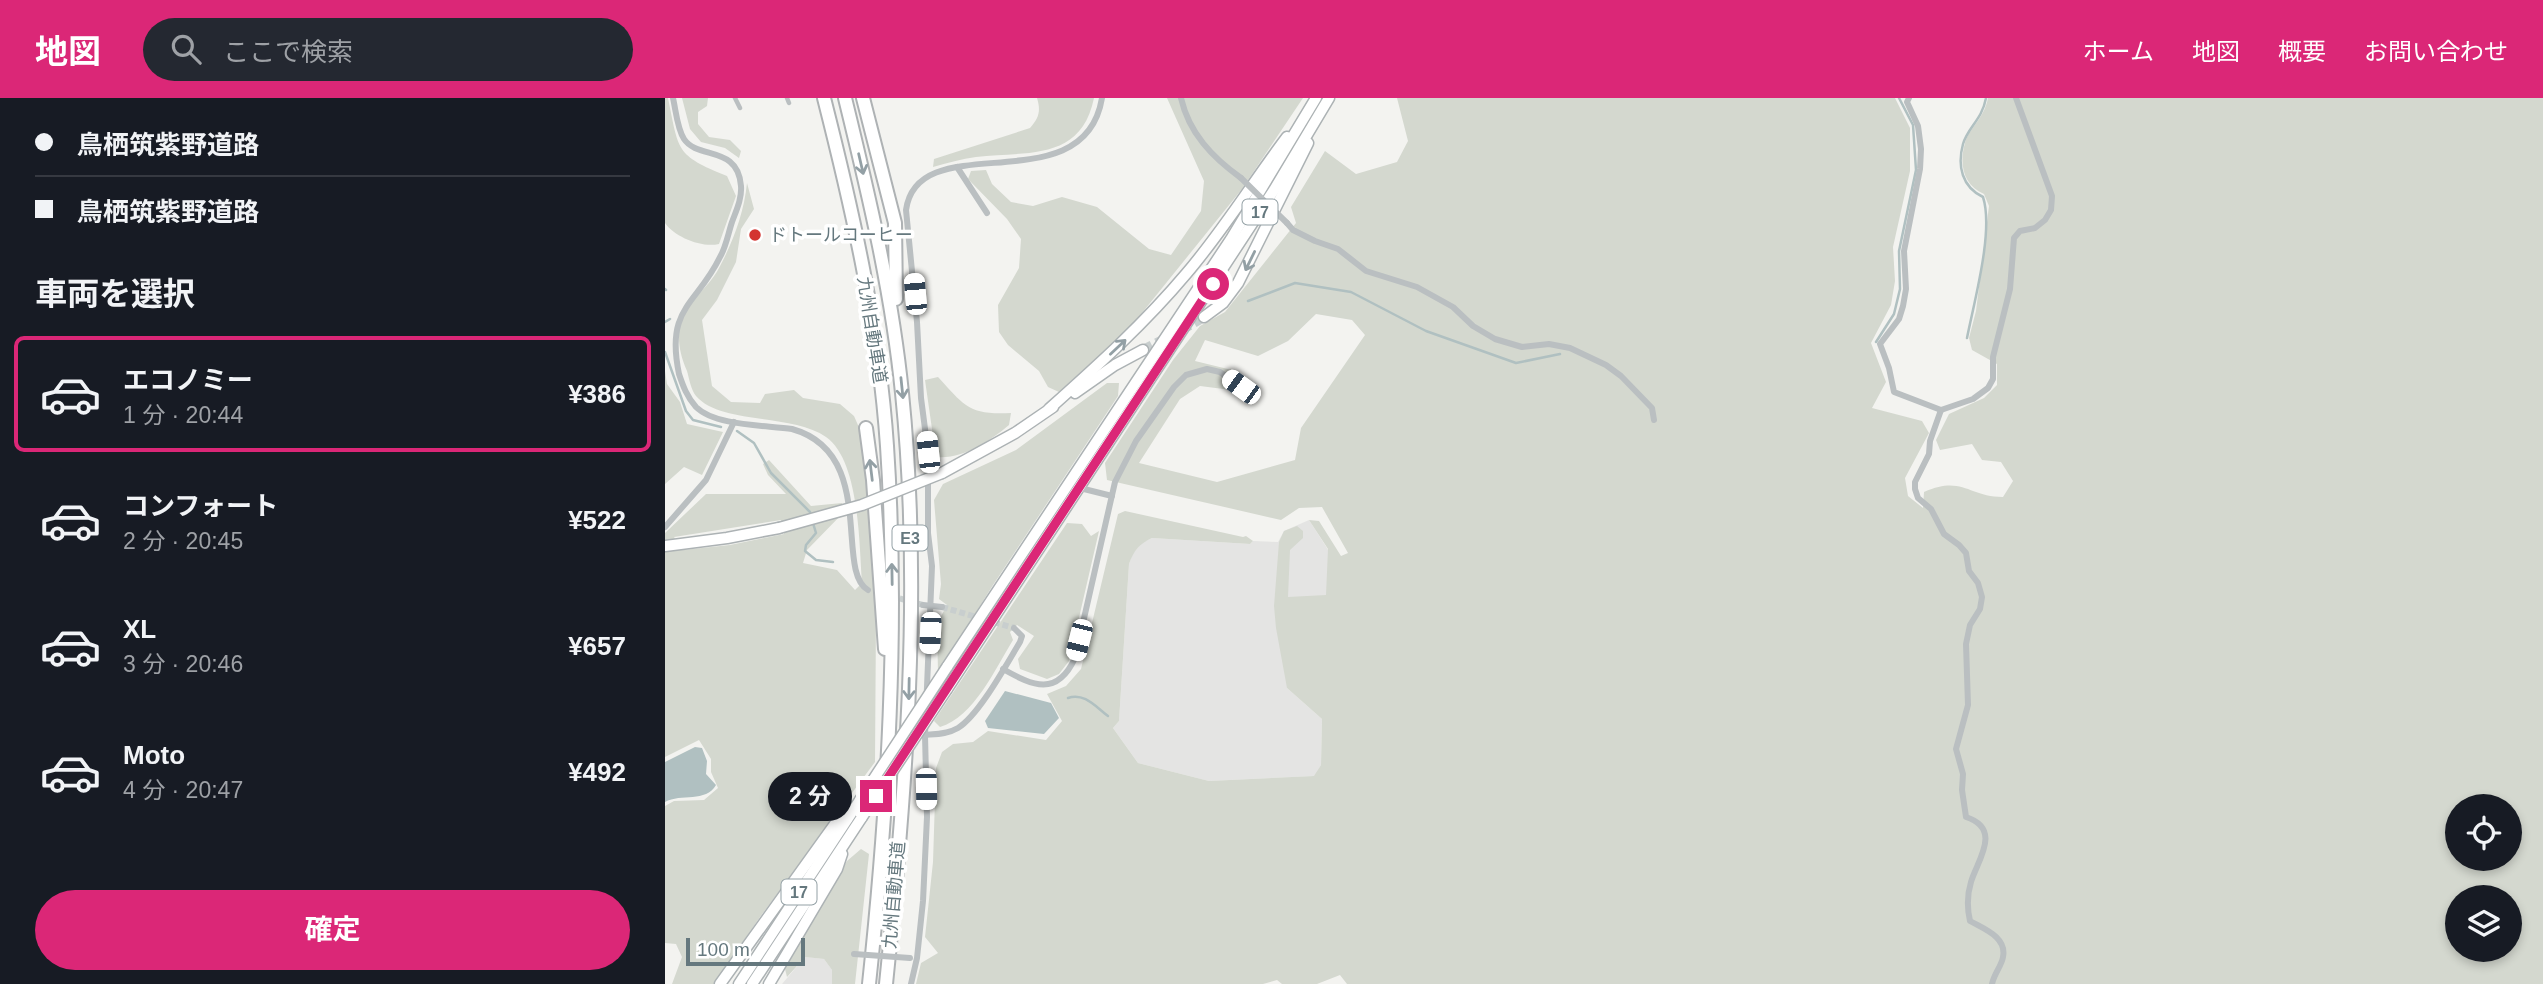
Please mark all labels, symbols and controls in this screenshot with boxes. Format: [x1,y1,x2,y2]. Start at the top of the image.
search box [143,18,633,81]
icon: search [167,30,205,68]
text: 地図 [35,33,101,70]
text: ここで検索 [223,37,353,67]
text: ホーム [2083,38,2154,65]
text: 地図 [2192,38,2240,65]
text: 概要 [2278,38,2326,65]
text: お問い合わせ [2364,38,2508,65]
text: 鳥栖筑紫野道路 [77,130,259,160]
one-way arrow [855,152,868,175]
text: 鳥栖筑紫野道路 [77,197,259,227]
road number: 17 [1243,200,1277,224]
place label: ドトールコーヒー [769,225,913,245]
marker: ドトールコーヒー [747,227,763,243]
one-way arrow [1243,250,1256,271]
route start [1197,268,1229,300]
car [903,272,928,316]
street label: 九州自動車道 [854,275,890,385]
text: 車両を選択 [35,276,195,312]
one-way arrow [1109,339,1126,356]
icon: car [39,363,102,426]
text: エコノミー [123,365,253,395]
car [1218,366,1265,408]
one-way arrow [895,376,908,399]
text: ¥386 [568,379,626,409]
text: 1 分 · 20:44 [123,402,243,428]
car [916,430,941,474]
one-way arrow [865,459,878,482]
icon: car [39,489,102,552]
text: コンフォート [123,491,278,521]
text: ¥522 [568,505,626,535]
road number: E3 [893,526,927,550]
text: 2 分 · 20:45 [123,528,243,554]
one-way arrow [885,562,898,585]
car [919,611,942,655]
text: XL [123,614,156,644]
icon: car [39,615,102,678]
car [1064,617,1095,663]
text: ¥657 [568,631,626,661]
text: 3 分 · 20:46 [123,651,243,677]
one-way arrow [902,677,915,700]
text: Moto [123,740,185,770]
icon: car [39,741,102,804]
text: ¥492 [568,757,626,787]
car [916,768,937,810]
callout: 2 分 [767,772,851,820]
text: 4 分 · 20:47 [123,777,243,803]
route end [860,780,892,812]
text: 2 分 [789,783,831,809]
map controls [2445,794,2522,962]
button: locate [2445,794,2522,871]
street label: 九州自動車道 [879,840,909,950]
road number: 17 [781,880,817,904]
button: layers [2445,885,2522,962]
button: 確定 [35,890,630,970]
scale bar [686,935,805,967]
text: 100 m [697,939,750,960]

